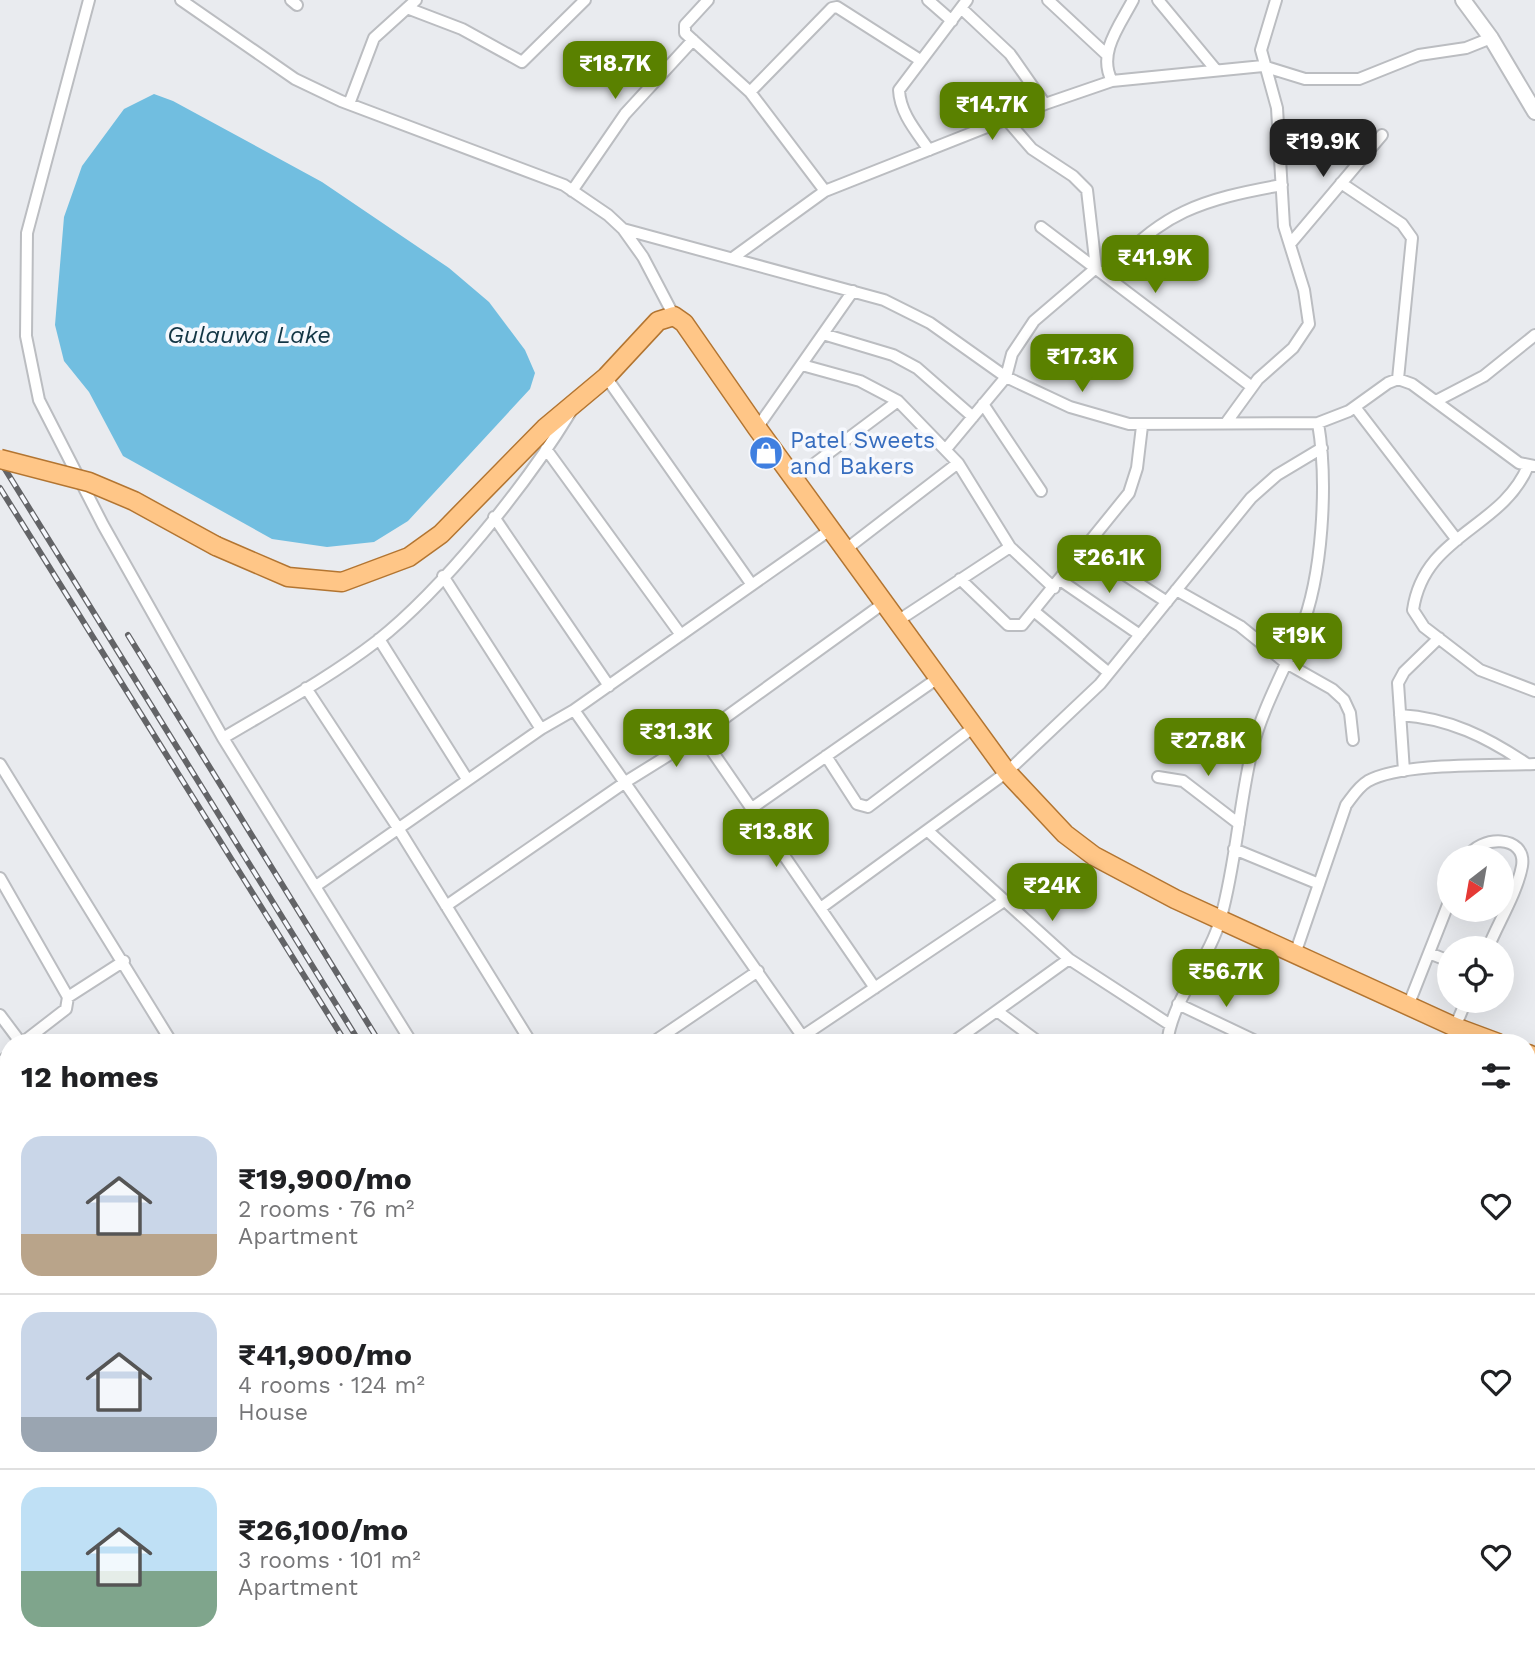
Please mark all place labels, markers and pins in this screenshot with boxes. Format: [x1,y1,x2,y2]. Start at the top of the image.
pin: ₹18.7K [558,42,672,101]
pin: ₹14.7K [935,82,1049,142]
pin: ₹19.9K [1266,120,1380,179]
pin: ₹41.9K [1098,236,1212,295]
pin: ₹17.3K [1025,334,1139,394]
place label: Patel Sweets and Bakers [790,427,935,480]
shop icon: Patel Sweets and Bakers [747,434,785,472]
pin: ₹26.1K [1052,536,1166,595]
pin: ₹19K [1258,614,1340,673]
pin: ₹31.3K [619,710,733,769]
pin: ₹27.8K [1151,718,1265,778]
pin: ₹13.8K [719,810,833,869]
pin: ₹24K [1011,864,1093,923]
pin: ₹56.7K [1169,950,1283,1009]

